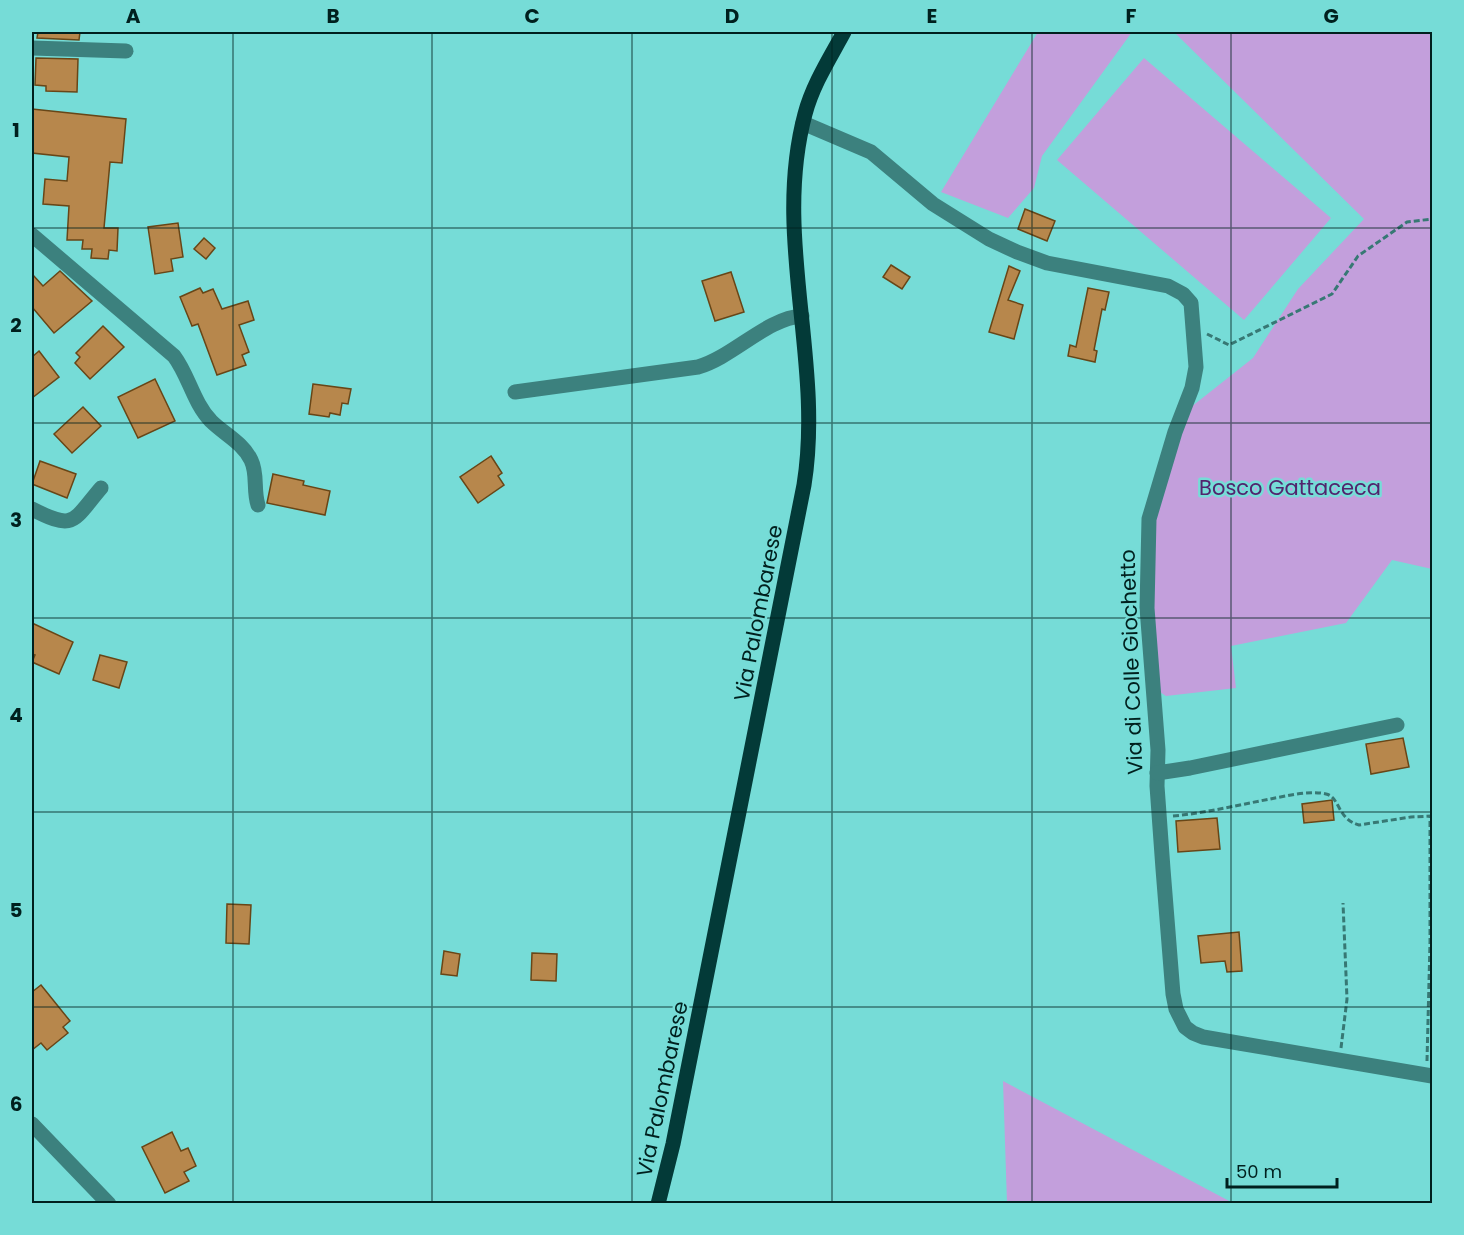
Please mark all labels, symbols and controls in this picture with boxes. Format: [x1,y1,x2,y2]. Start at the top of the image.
text: A [126,2,141,30]
text: B [326,2,340,30]
text: C [524,2,540,30]
text: D [725,2,739,30]
text: E [927,2,937,30]
text: F [1126,2,1137,30]
text: G [1323,2,1339,30]
text: 1 [12,116,20,144]
text: 2 [10,311,22,339]
park label: Bosco Gattaceca [1199,473,1381,502]
text: 3 [10,506,22,534]
street label: Via Palombarese [727,522,789,704]
street label: Via di Colle Giochetto [1113,549,1149,775]
text: 4 [9,701,23,729]
text: 5 [10,896,23,924]
street label: Via Palombarese [629,998,695,1180]
text: 6 [10,1090,22,1118]
scale bar [1227,1151,1336,1189]
text: 50 m [1236,1159,1282,1184]

